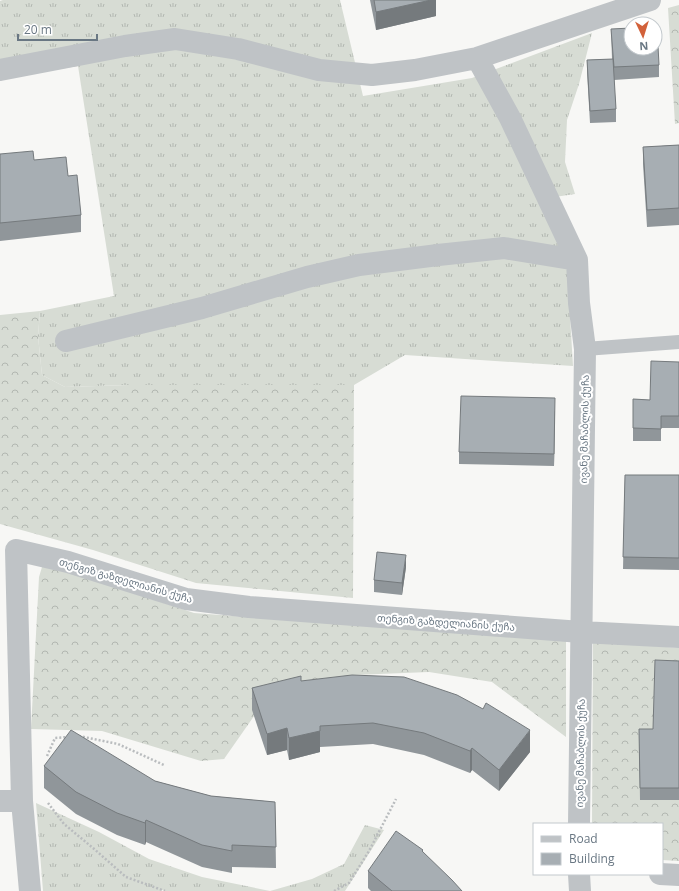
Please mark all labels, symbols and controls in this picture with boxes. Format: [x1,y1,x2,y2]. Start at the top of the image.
scale bar [18,16,97,42]
north arrow [623,16,663,56]
text: 20 m [24,21,52,38]
text: N [639,39,649,54]
street label: ივანე მაჩაბლის ქუჩა [576,374,592,484]
street label: თენგიზ გაზდელიანის ქუჩა [58,554,194,606]
street label: თენგიზ გაზდელიანის ქუჩა [377,610,515,634]
street label: ივანე მაჩაბლის ქუჩა [572,698,588,808]
legend [533,823,663,875]
text: Road [569,830,598,847]
text: Building [569,850,615,867]

